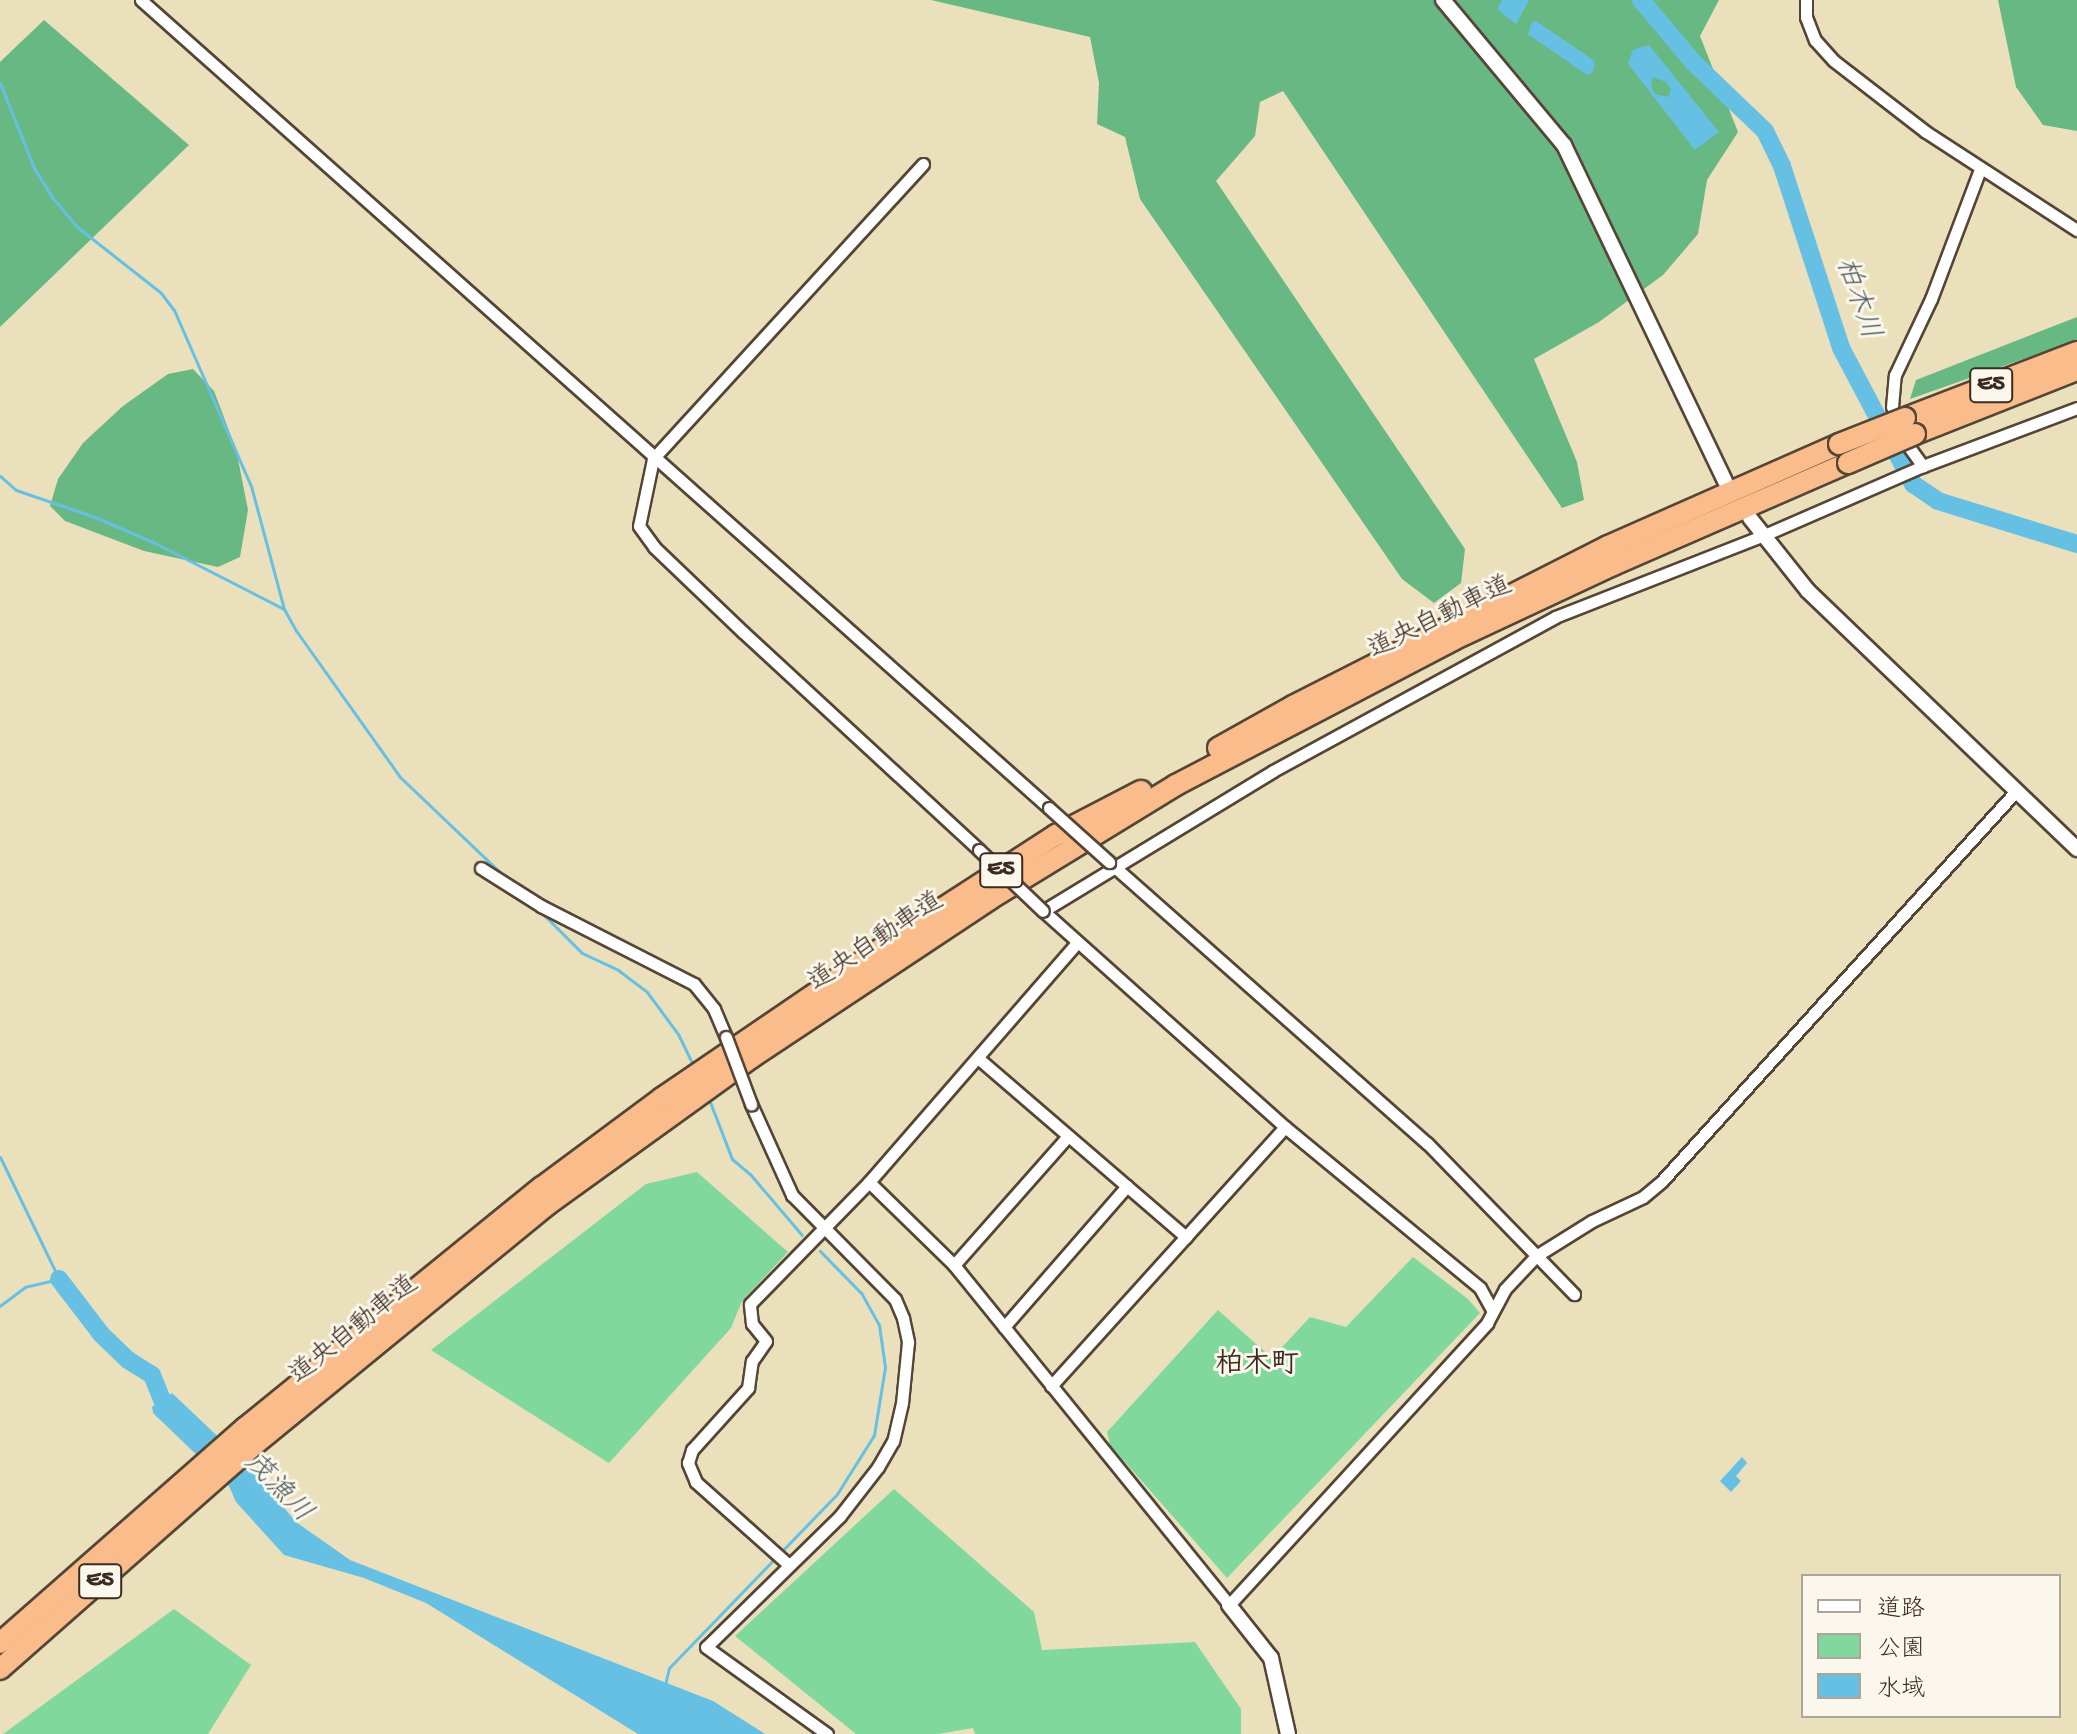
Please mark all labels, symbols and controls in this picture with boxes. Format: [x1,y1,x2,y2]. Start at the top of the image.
water label: 柏木川 [1826,254,1886,344]
road number: E5 [1969,365,2013,405]
street label: 道央自動車道 [1364,571,1518,667]
road number: E5 [979,850,1023,890]
street label: 道央自動車道 [804,886,950,1000]
street label: 道央自動車道 [285,1270,425,1392]
district label: 柏木町 [1215,1349,1299,1383]
water label: 茂漁川 [236,1447,318,1531]
road number: E5 [78,1561,122,1601]
legend [1801,1574,2061,1718]
text: 道路 [1877,1596,1925,1625]
text: 公園 [1877,1636,1925,1665]
text: 水域 [1877,1676,1925,1705]

